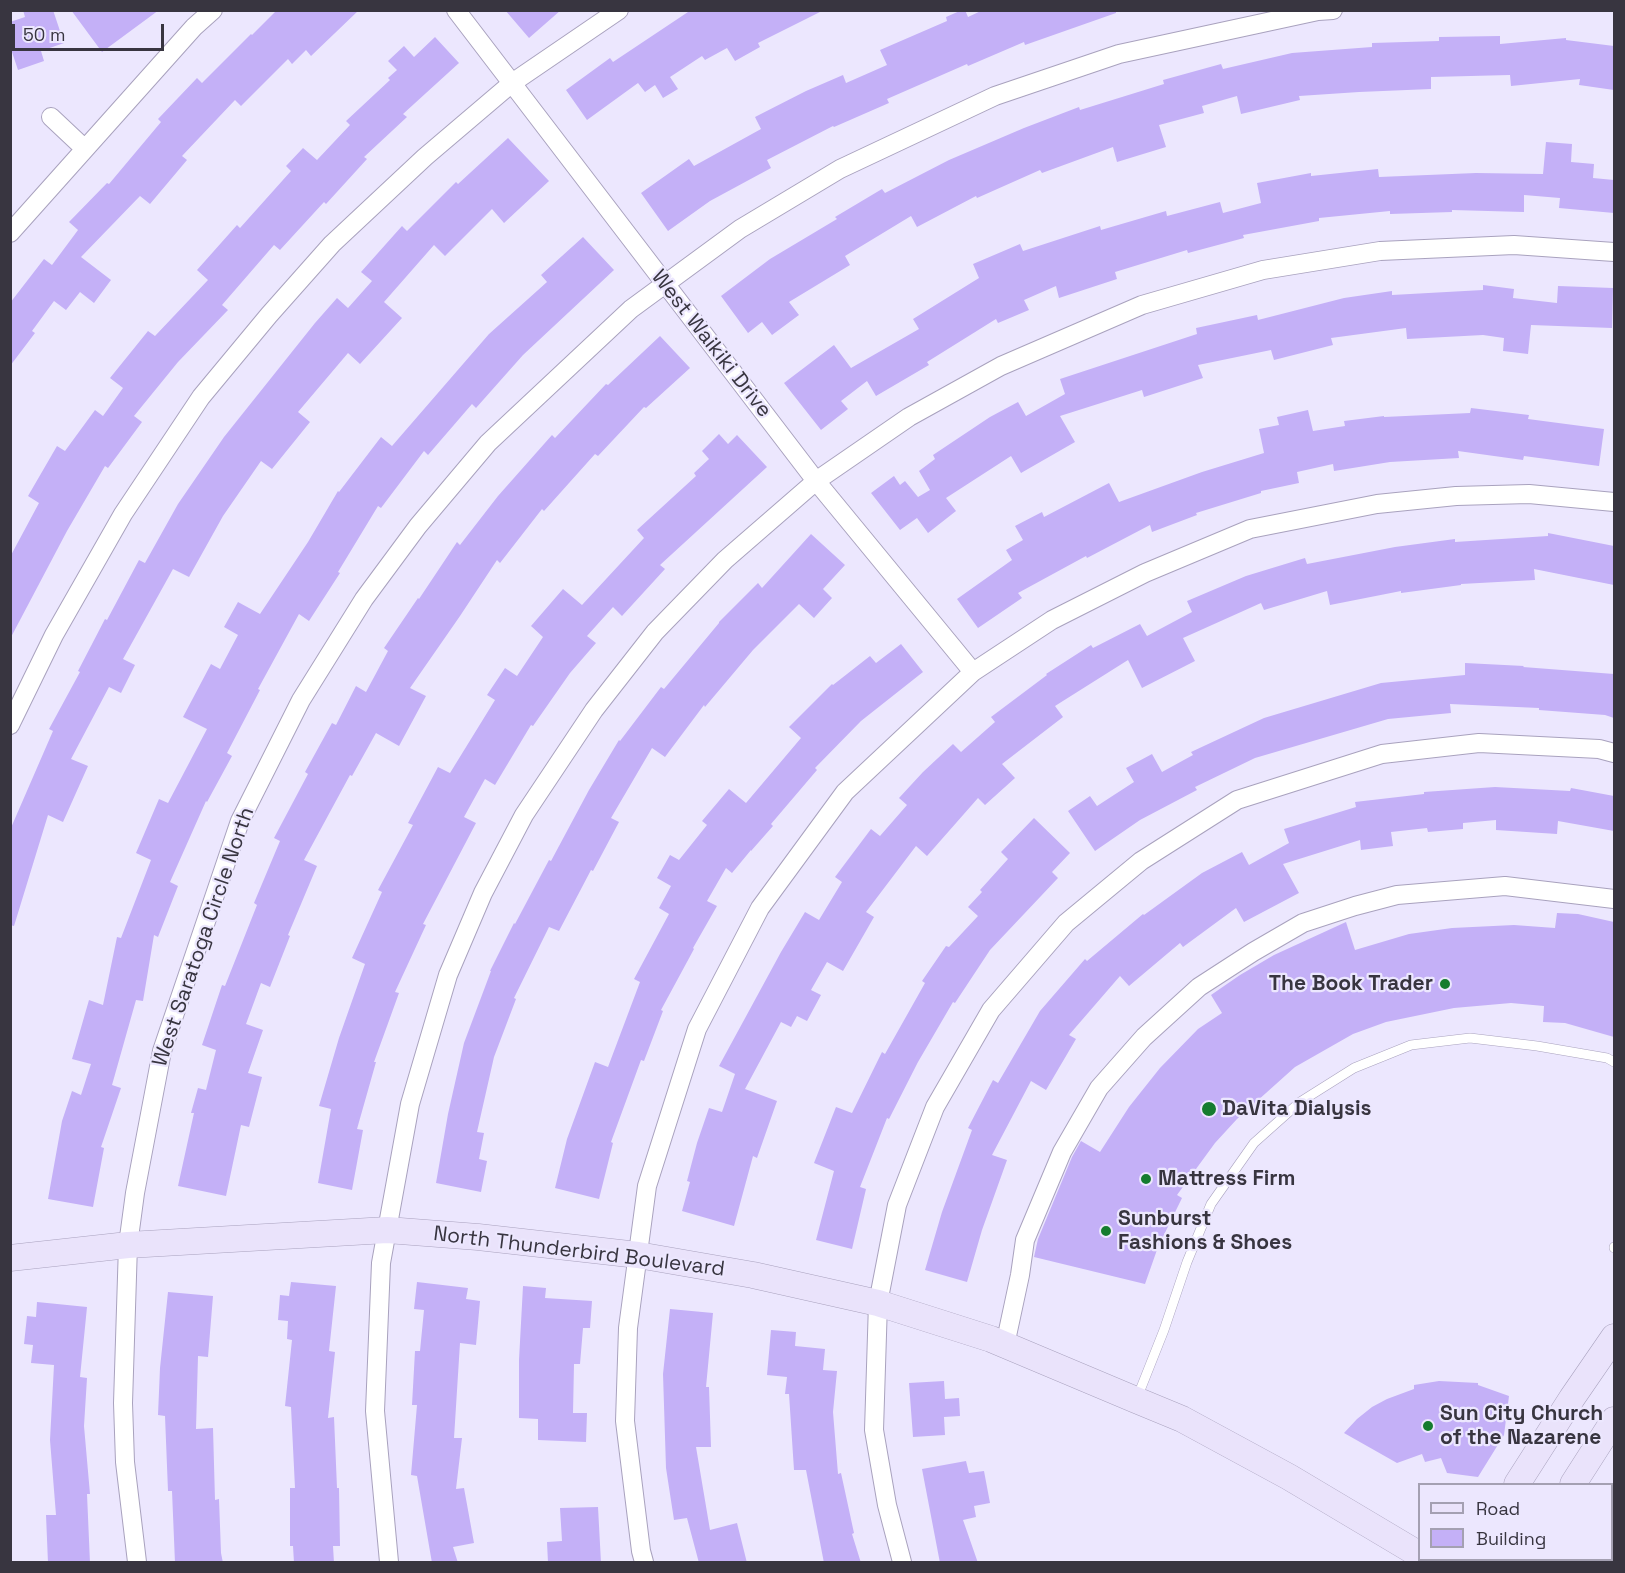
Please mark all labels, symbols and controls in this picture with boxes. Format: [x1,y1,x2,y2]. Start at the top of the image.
scale bar [15,12,166,50]
text: 50 m [23,23,65,46]
street label: West Waikiki Drive [646,265,776,423]
street label: West Saratoga Circle North [148,804,260,1070]
place label: The Book Trader [1269,971,1433,997]
marker: The Book Trader [1438,977,1452,991]
place label: DaVita Dialysis [1222,1096,1372,1122]
marker: DaVita Dialysis [1200,1100,1218,1118]
place label: Mattress Firm [1158,1166,1296,1192]
marker: Mattress Firm [1139,1172,1153,1186]
place label: Sunburst Fashions & Shoes [1118,1206,1292,1256]
street label: North Thunderbird Boulevard [432,1222,726,1282]
marker: Sunburst Fashions & Shoes [1099,1224,1113,1238]
place label: Sun City Church of the Nazarene [1440,1401,1603,1451]
marker: Sun City Church of the Nazarene [1421,1419,1435,1433]
legend [1418,1483,1613,1561]
text: Road [1476,1497,1520,1520]
text: Building [1476,1527,1546,1550]

